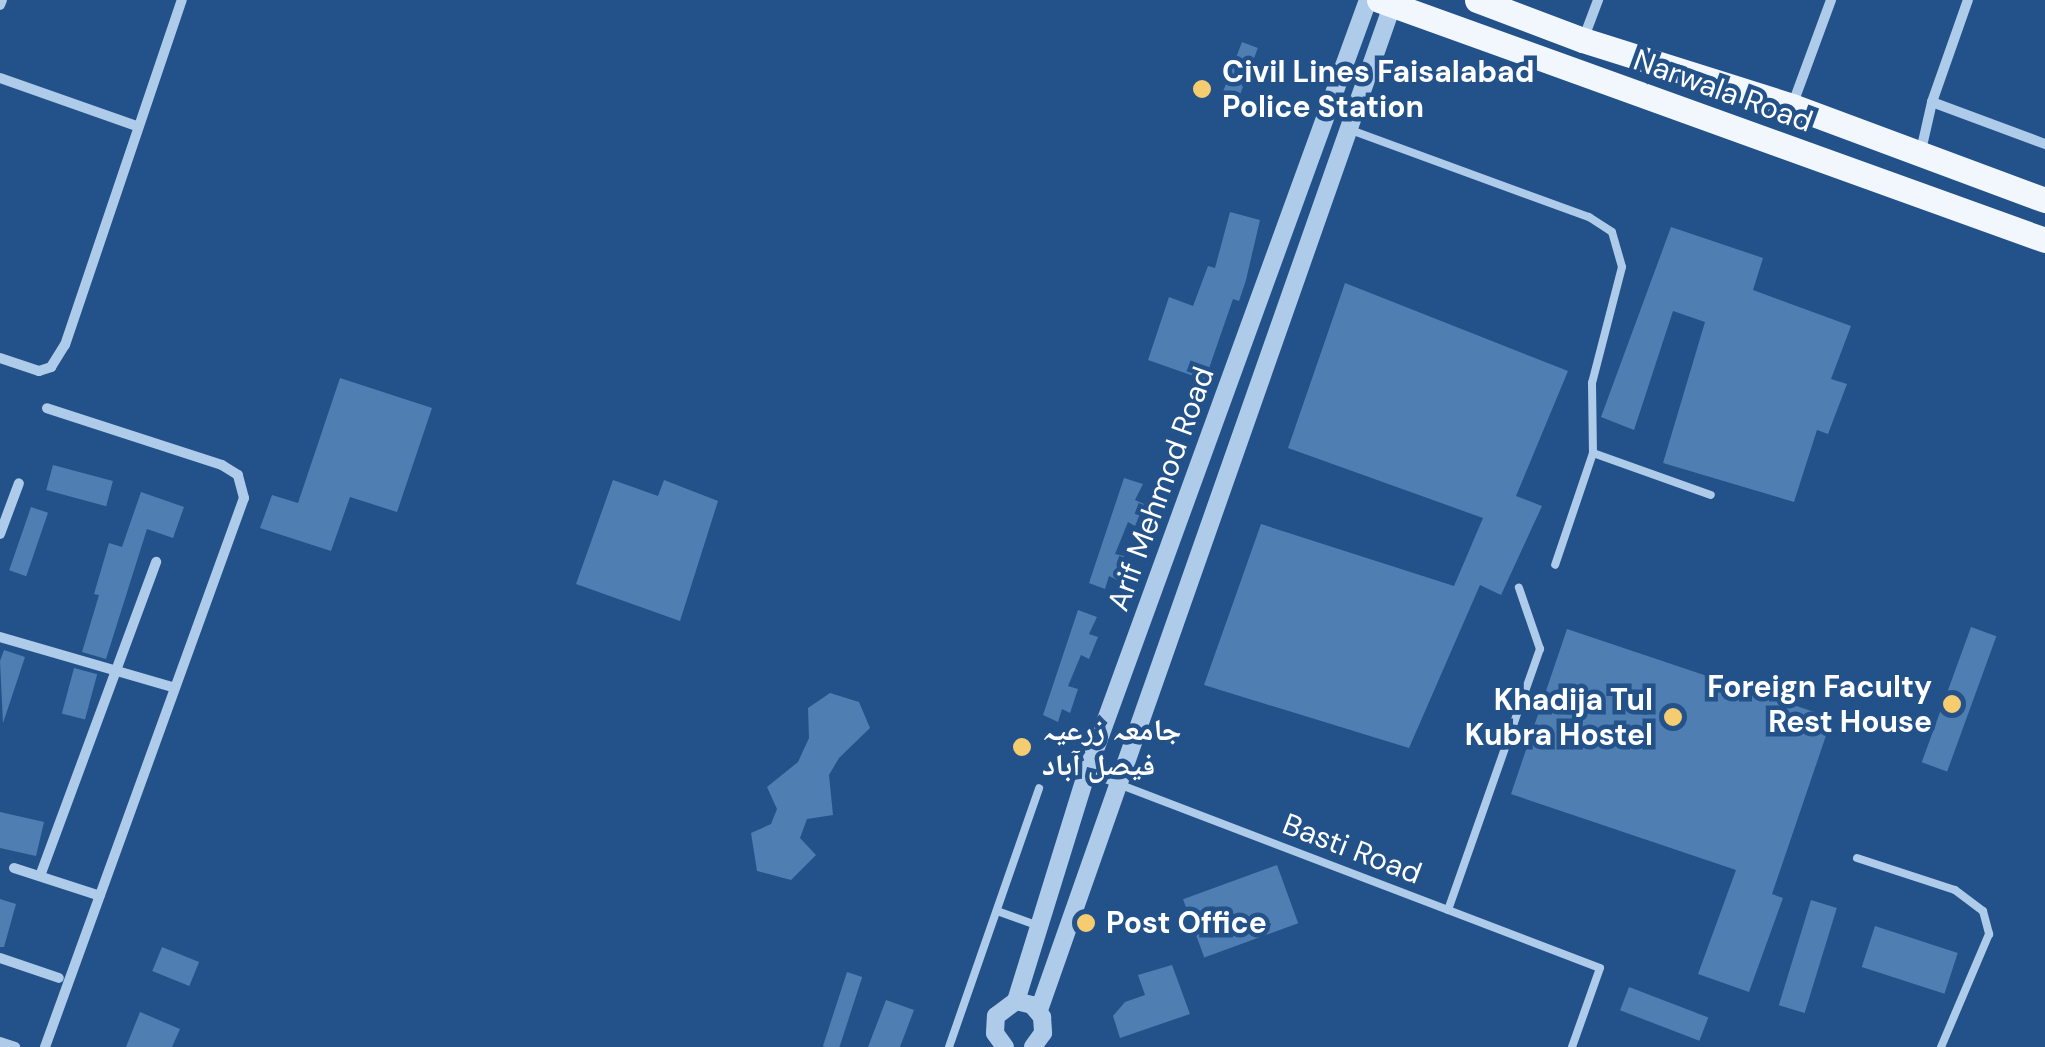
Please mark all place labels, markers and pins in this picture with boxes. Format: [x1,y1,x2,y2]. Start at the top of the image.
place label: Civil Lines Faisalabad Police Station [1222,54,1534,124]
marker: Civil Lines Faisalabad Police Station [1191,78,1213,100]
place label: Foreign Faculty Rest House [1707,669,1932,740]
place label: Khadija Tul Kubra Hostel [1465,682,1653,752]
marker: Foreign Faculty Rest House [1941,693,1963,715]
marker: Khadija Tul Kubra Hostel [1662,706,1684,728]
place label: جامعہ زرعیہ فیصل آباد [1042,712,1182,782]
marker: جامعہ زرعیہ فیصل آباد [1011,736,1033,758]
place label: Post Office [1106,905,1267,941]
marker: Post Office [1075,912,1097,934]

